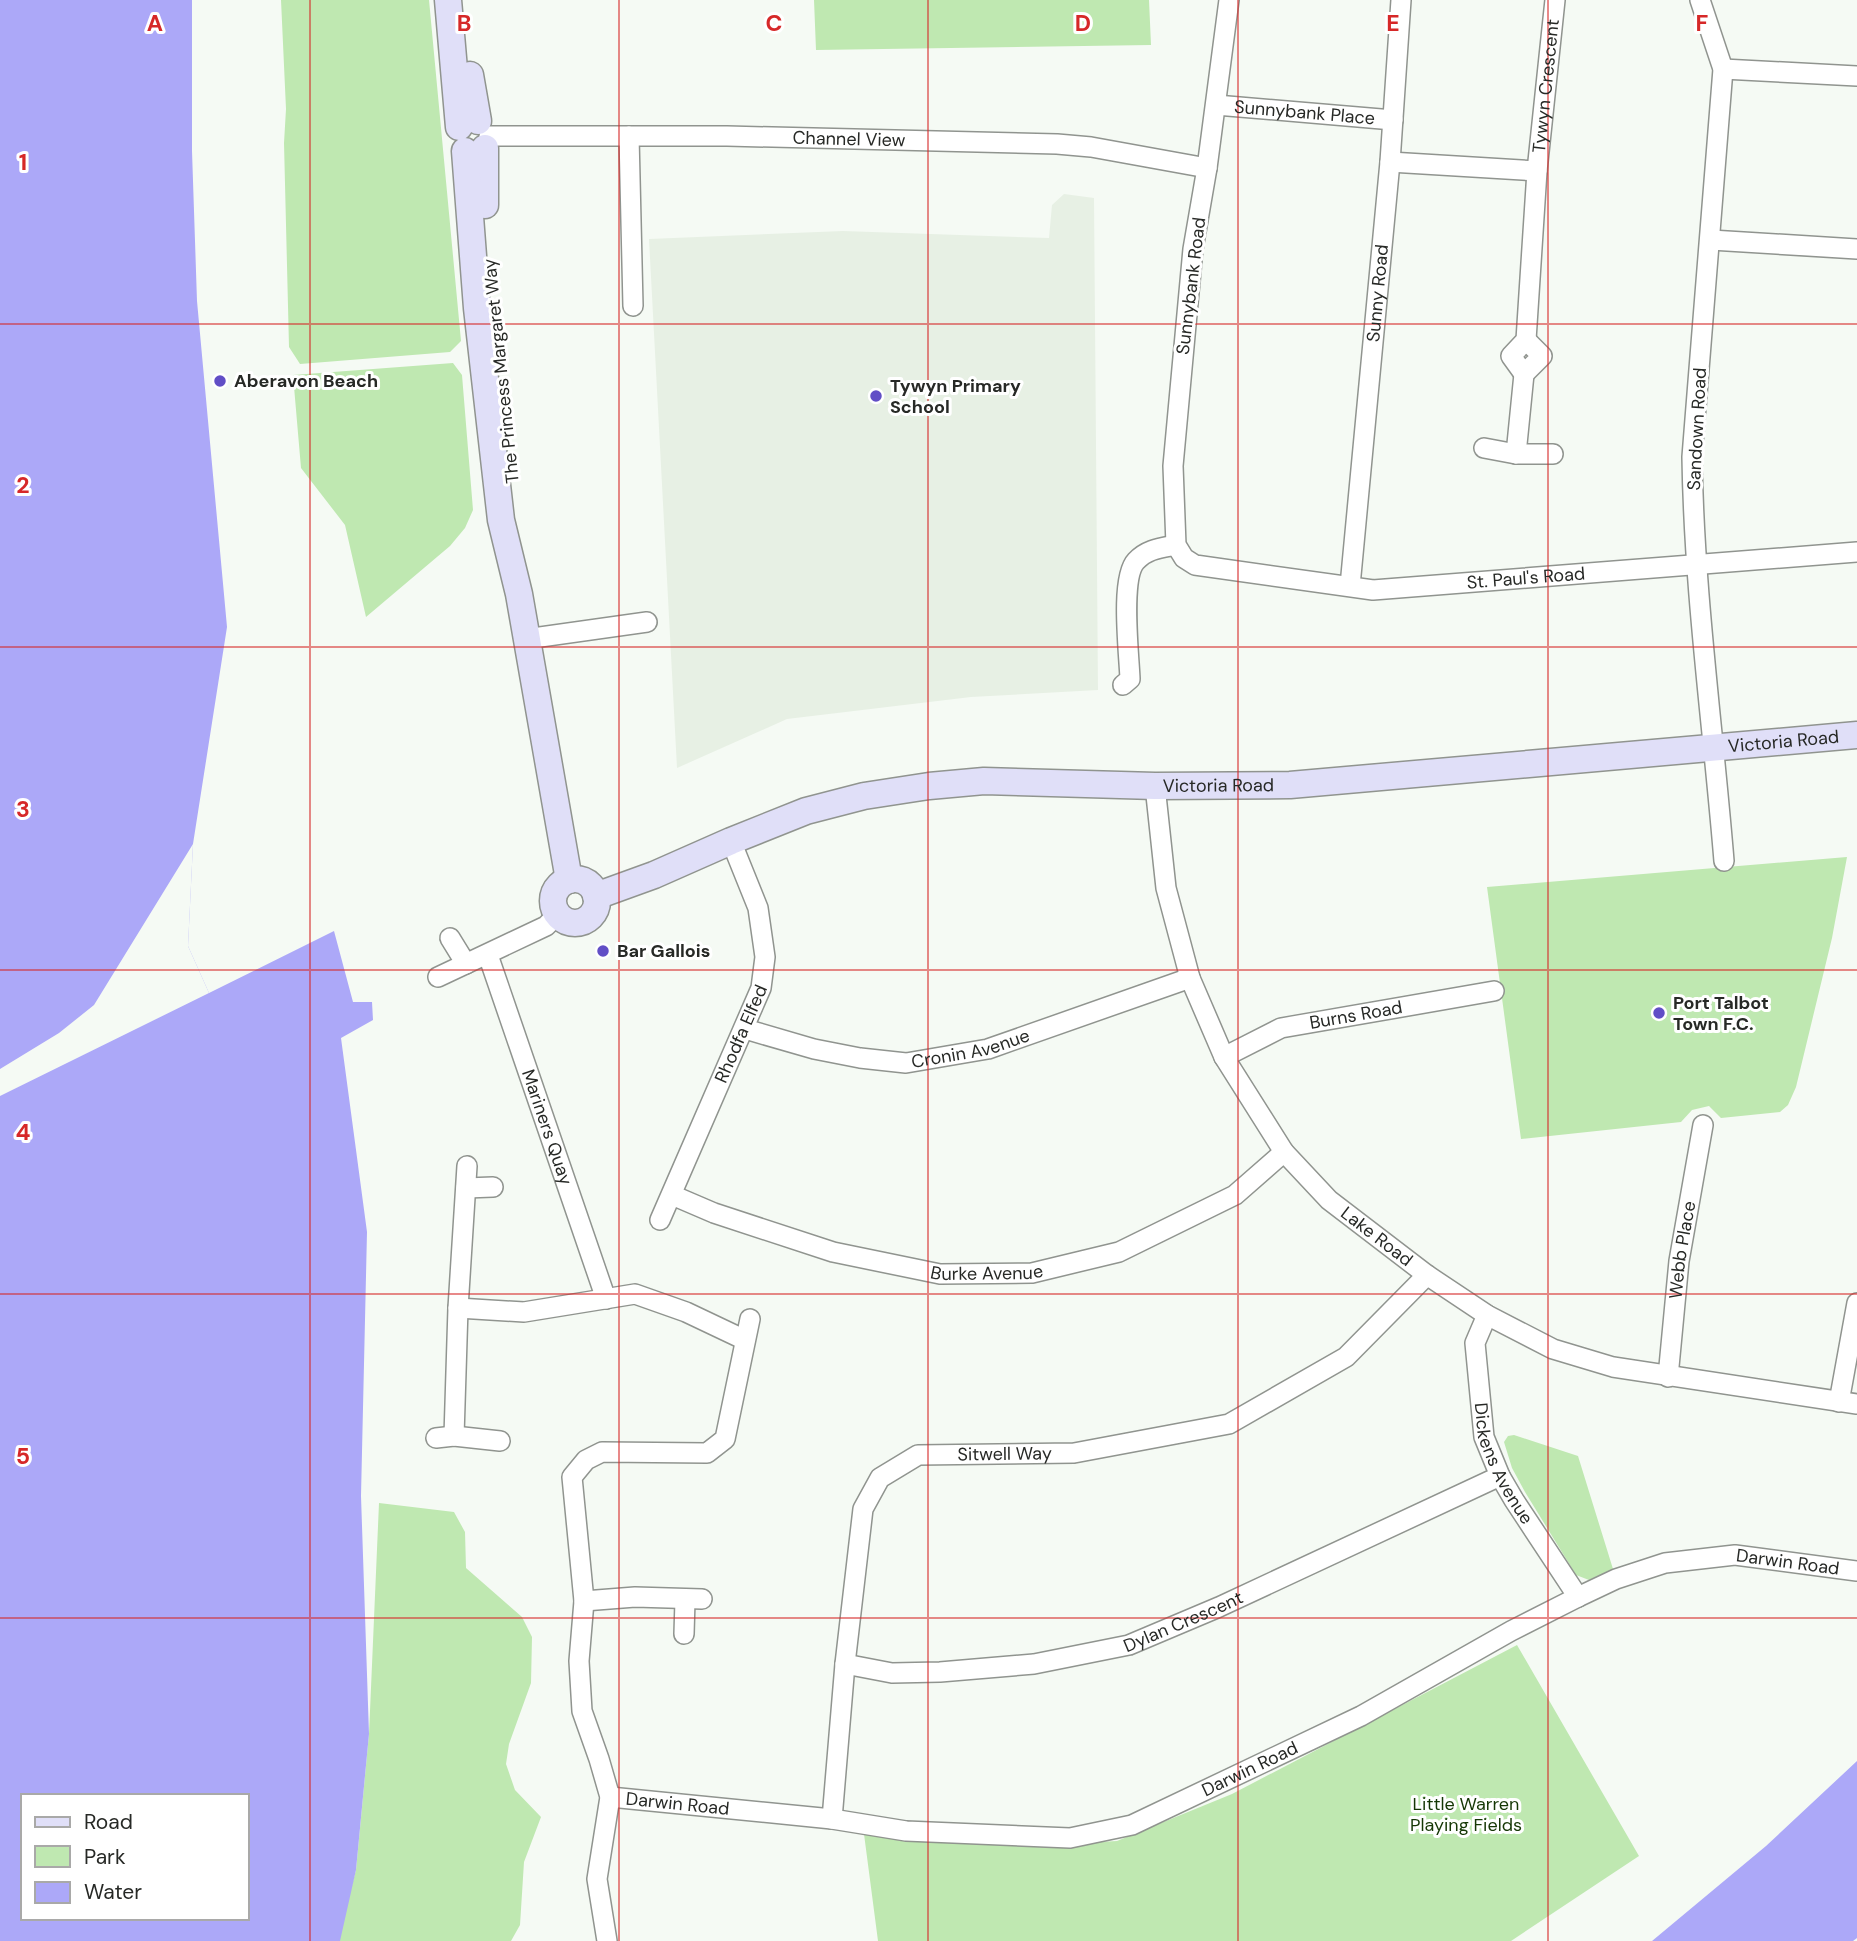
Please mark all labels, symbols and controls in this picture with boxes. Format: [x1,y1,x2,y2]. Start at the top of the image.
text: A [147,8,163,38]
text: B [457,8,471,38]
text: C [766,8,782,38]
text: D [1075,8,1091,38]
text: E [1386,8,1400,38]
text: F [1696,8,1709,38]
street label: Tywyn Crescent [1527,18,1565,154]
street label: Sunnybank Place [1233,95,1376,130]
street label: Channel View [792,126,906,152]
text: 1 [19,147,27,177]
street label: Sunnybank Road [1171,216,1211,356]
street label: Sunny Road [1361,243,1394,343]
street label: The Princess Margaret Way [477,257,525,485]
street label: Sandown Road [1682,367,1712,491]
place label: Aberavon Beach [234,369,378,393]
marker: Aberavon Beach [212,373,228,389]
place label: Tywyn Primary School [890,374,1021,419]
marker: Tywyn Primary School [868,388,884,404]
text: 2 [16,470,30,500]
street label: St. Paul's Road [1466,561,1586,595]
street label: Victoria Road [1727,725,1840,758]
street label: Victoria Road [1163,773,1274,798]
text: 3 [16,794,30,824]
place label: Bar Gallois [617,939,710,963]
marker: Bar Gallois [595,943,611,959]
street label: Rhodfa Elfed [709,981,773,1087]
place label: Port Talbot Town F.C. [1673,991,1769,1036]
street label: Burns Road [1308,995,1404,1035]
marker: Port Talbot Town F.C. [1651,1005,1667,1021]
street label: Cronin Avenue [909,1023,1033,1074]
street label: Mariners Quay [516,1066,578,1188]
text: 4 [16,1117,31,1147]
street label: Webb Place [1663,1199,1701,1300]
street label: Lake Road [1336,1201,1418,1272]
street label: Burke Avenue [928,1259,1046,1286]
street label: Dickens Avenue [1469,1402,1539,1529]
text: 5 [16,1441,30,1471]
street label: Sitwell Way [957,1441,1052,1466]
street label: Darwin Road [1735,1543,1841,1581]
street label: Dylan Crescent [1120,1586,1247,1658]
street label: Darwin Road [1198,1736,1302,1802]
street label: Darwin Road [625,1787,731,1821]
park label: Little Warren Playing Fields [1410,1792,1522,1837]
legend [21,1794,248,1920]
text: Road [84,1808,133,1836]
text: Park [84,1843,126,1871]
text: Water [84,1878,142,1906]

